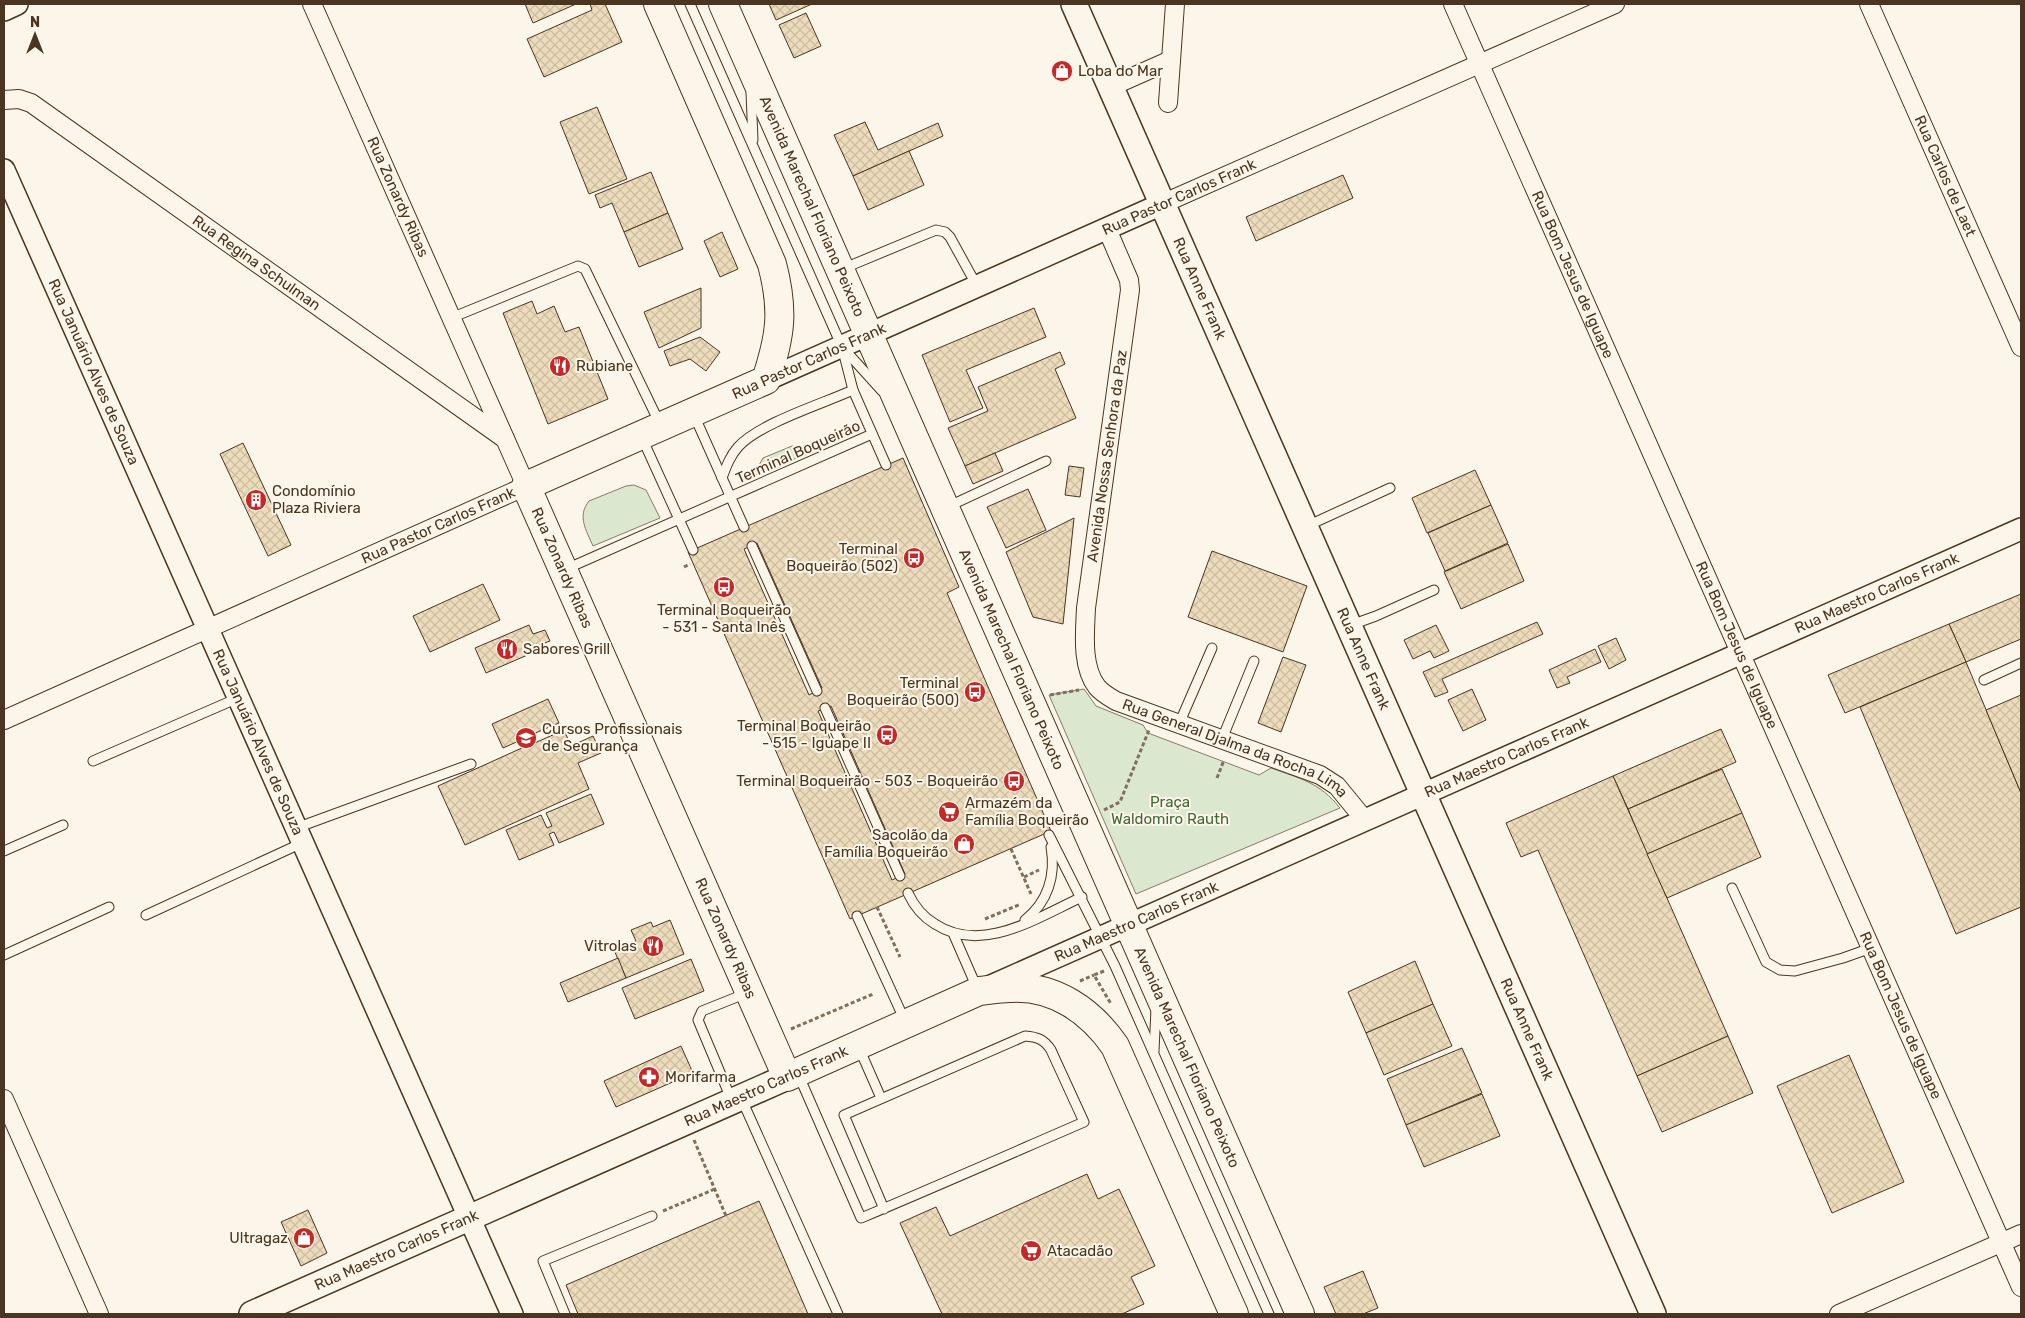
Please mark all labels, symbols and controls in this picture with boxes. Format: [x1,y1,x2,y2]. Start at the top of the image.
north arrow [10,10,60,60]
text: N [30,14,40,31]
shop icon: Loba do Mar [1050,59,1074,83]
place label: Loba do Mar [1078,62,1163,80]
street label: Avenida Marechal Floriano Peixoto [756,93,869,319]
street label: Rua Carlos de Laet [1911,113,1980,239]
street label: Rua Zonardy Ribas [363,134,433,260]
street label: Rua Pastor Carlos Frank [1099,155,1259,239]
street label: Rua Bom Jesus de Iguape [1528,188,1618,361]
street label: Rua Regina Schulman [189,211,324,314]
street label: Rua Anne Frank [1169,234,1230,343]
street label: Rua Januário Alves de Souza [45,276,143,468]
street label: Rua Pastor Carlos Frank [729,319,889,403]
street label: Avenida Nossa Senhora da Paz [1083,348,1131,563]
restaurant icon: Rubiane [548,354,572,378]
place label: Rubiane [576,357,633,375]
street label: Terminal Boqueirão [733,417,863,487]
place label: Condomínio Plaza Riviera [272,482,361,517]
street label: Rua Pastor Carlos Frank [359,483,518,568]
building icon: Condomínio Plaza Riviera [244,488,268,512]
street label: Rua Zonardy Ribas [528,505,597,631]
place label: Terminal Boqueirão (502) [786,540,898,575]
bus stop icon: Terminal Boqueirão (502) [902,546,926,570]
street label: Avenida Marechal Floriano Peixoto [955,546,1068,772]
street label: Rua Maestro Carlos Frank [1792,549,1962,637]
street label: Rua Bom Jesus de Iguape [1692,558,1782,732]
bus stop icon: Terminal Boqueirão - 531 - Santa Inês [712,575,736,599]
place label: Terminal Boqueirão - 531 - Santa Inês [657,601,791,636]
street label: Rua Anne Frank [1333,605,1394,713]
restaurant icon: Sabores Grill [495,637,519,661]
place label: Sabores Grill [523,640,610,658]
street label: Rua Januário Alves de Souza [209,646,307,838]
place label: Terminal Boqueirão (500) [847,674,959,709]
bus stop icon: Terminal Boqueirão (500) [963,680,987,704]
street label: Rua General Djalma da Rocha Lima [1120,695,1352,801]
street label: Rua Maestro Carlos Frank [1422,713,1592,802]
place label: Terminal Boqueirão - 515 - Iguape II [737,717,871,752]
place label: Cursos Profissionais de Segurança [542,720,683,755]
bus stop icon: Terminal Boqueirão - 515 - Iguape II [875,723,899,747]
school or university icon: Cursos Profissionais de Segurança [514,726,538,750]
bus stop icon: Terminal Boqueirão - 503 - Boqueirão [1002,769,1026,793]
place label: Terminal Boqueirão - 503 - Boqueirão [736,772,998,790]
park label: Praça Waldomiro Rauth [1111,793,1229,828]
place label: Armazém da Família Boqueirão [965,794,1089,829]
supermarket icon: Armazém da Família Boqueirão [937,800,961,824]
place label: Sacolão da Família Boqueirão [824,826,948,861]
shop icon: Sacolão da Família Boqueirão [952,832,976,856]
street label: Rua Zonardy Ribas [691,875,760,1002]
street label: Rua Maestro Carlos Frank [1051,877,1221,966]
street label: Rua Bom Jesus de Iguape [1856,929,1946,1102]
restaurant icon: Vitrolas [641,934,665,958]
place label: Vitrolas [584,937,637,955]
street label: Avenida Marechal Floriano Peixoto [1130,944,1243,1171]
street label: Rua Anne Frank [1497,975,1558,1084]
street label: Rua Maestro Carlos Frank [681,1042,851,1130]
pharmacy icon: Morifarma [637,1065,661,1089]
place label: Morifarma [665,1068,736,1086]
street label: Rua Maestro Carlos Frank [312,1206,482,1294]
shop icon: Ultragaz [292,1226,316,1250]
place label: Ultragaz [229,1229,288,1247]
supermarket icon: Atacadão [1019,1239,1043,1263]
place label: Atacadão [1047,1242,1113,1260]

